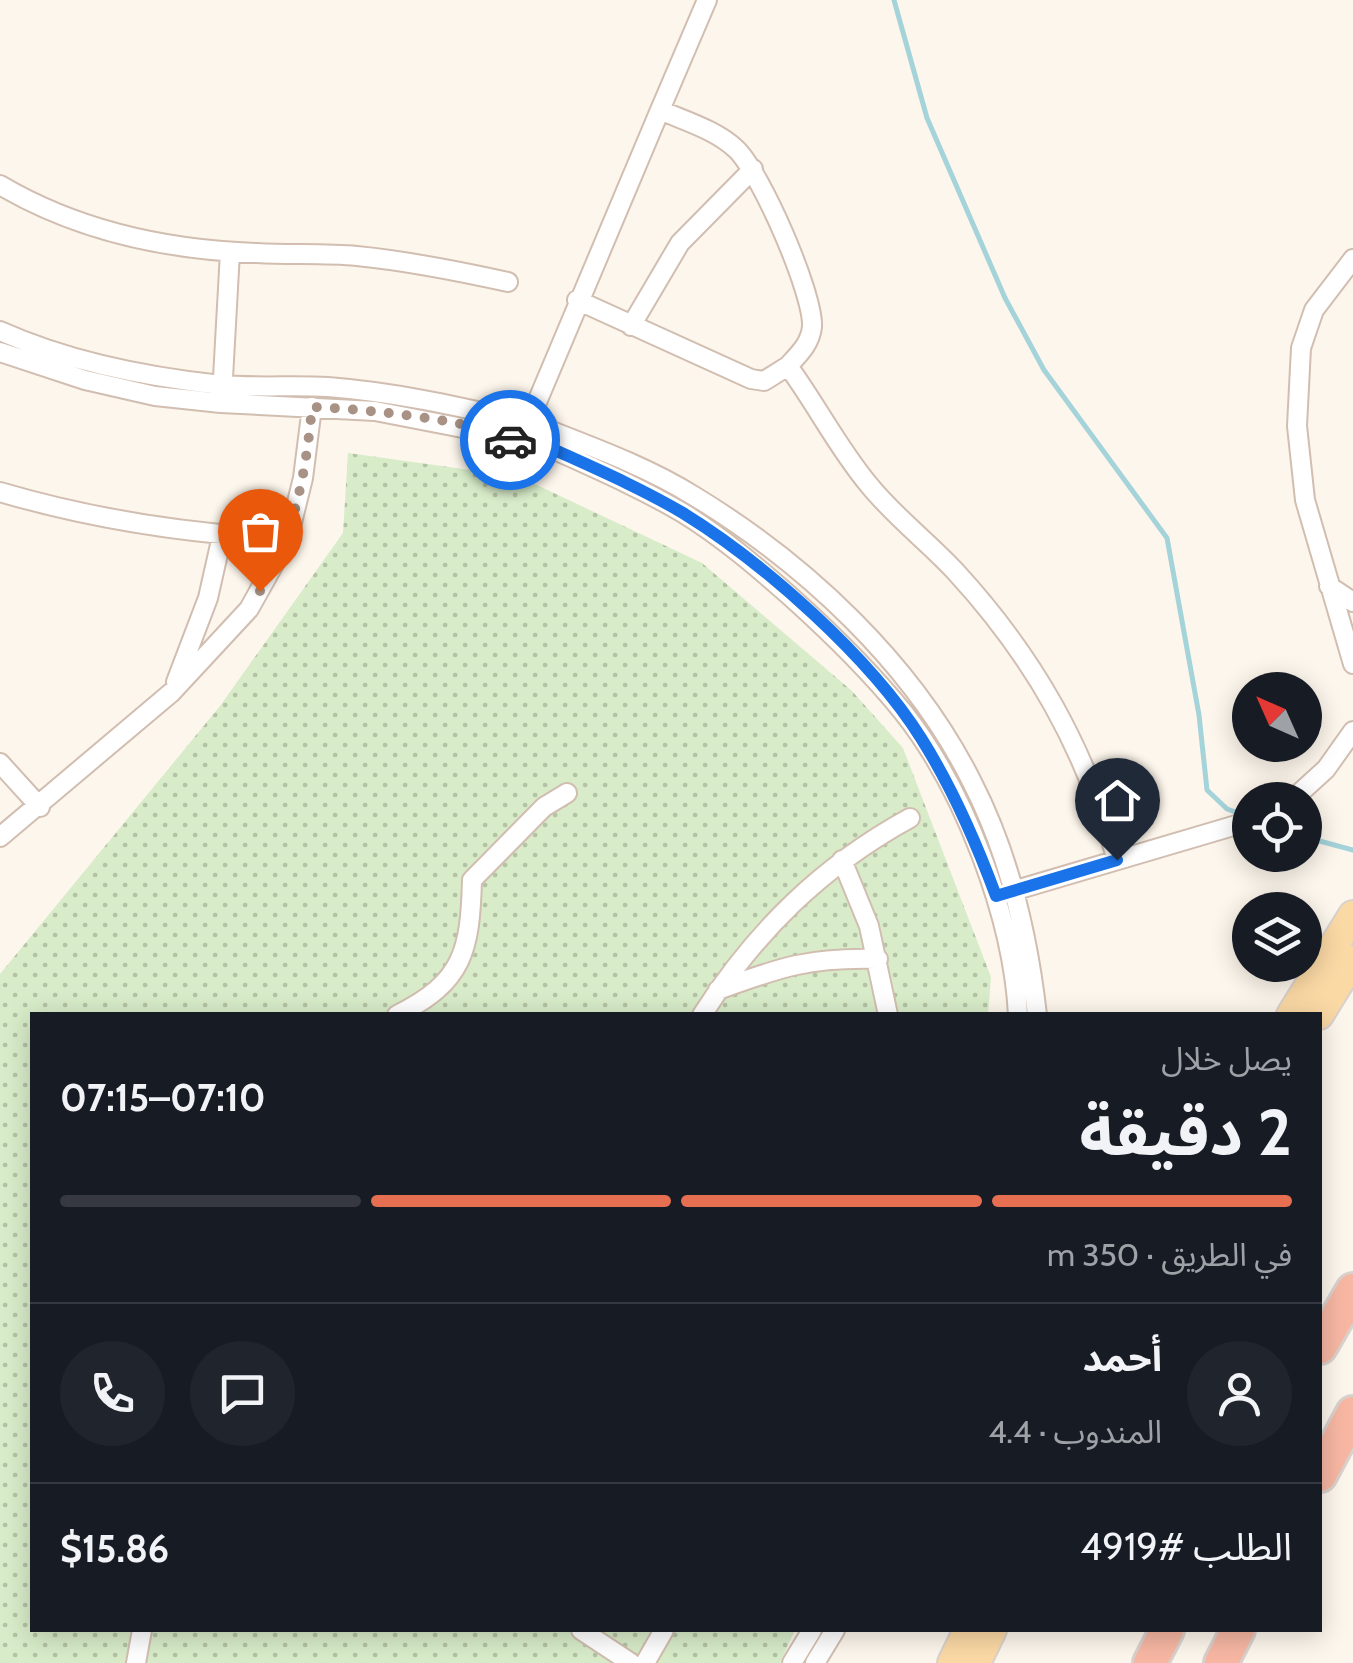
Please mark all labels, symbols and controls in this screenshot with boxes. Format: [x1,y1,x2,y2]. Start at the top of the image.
courier [460,390,560,490]
icon: car [483,413,538,468]
pin [218,489,303,592]
icon: bag [233,504,288,559]
north arrow [1232,672,1322,762]
map controls [1232,672,1322,982]
pin [1075,758,1160,861]
icon: home [1090,773,1145,828]
button: locate [1232,782,1322,872]
button: layers [1232,892,1322,982]
text: يصل خلال [1161,1039,1292,1078]
text: 07:10–07:15 [60,1074,266,1121]
text: 2 دقيقة [1079,1092,1292,1171]
text: في الطريق · 350 m [1047,1235,1292,1274]
text: أحمد [1082,1334,1162,1381]
button: phone [60,1341,165,1446]
button: chat [190,1341,295,1446]
button: person [1187,1341,1292,1446]
text: المندوب · 4.4 [988,1412,1162,1451]
text: الطلب #4919 [1080,1523,1292,1570]
text: $15.86 [60,1525,169,1572]

